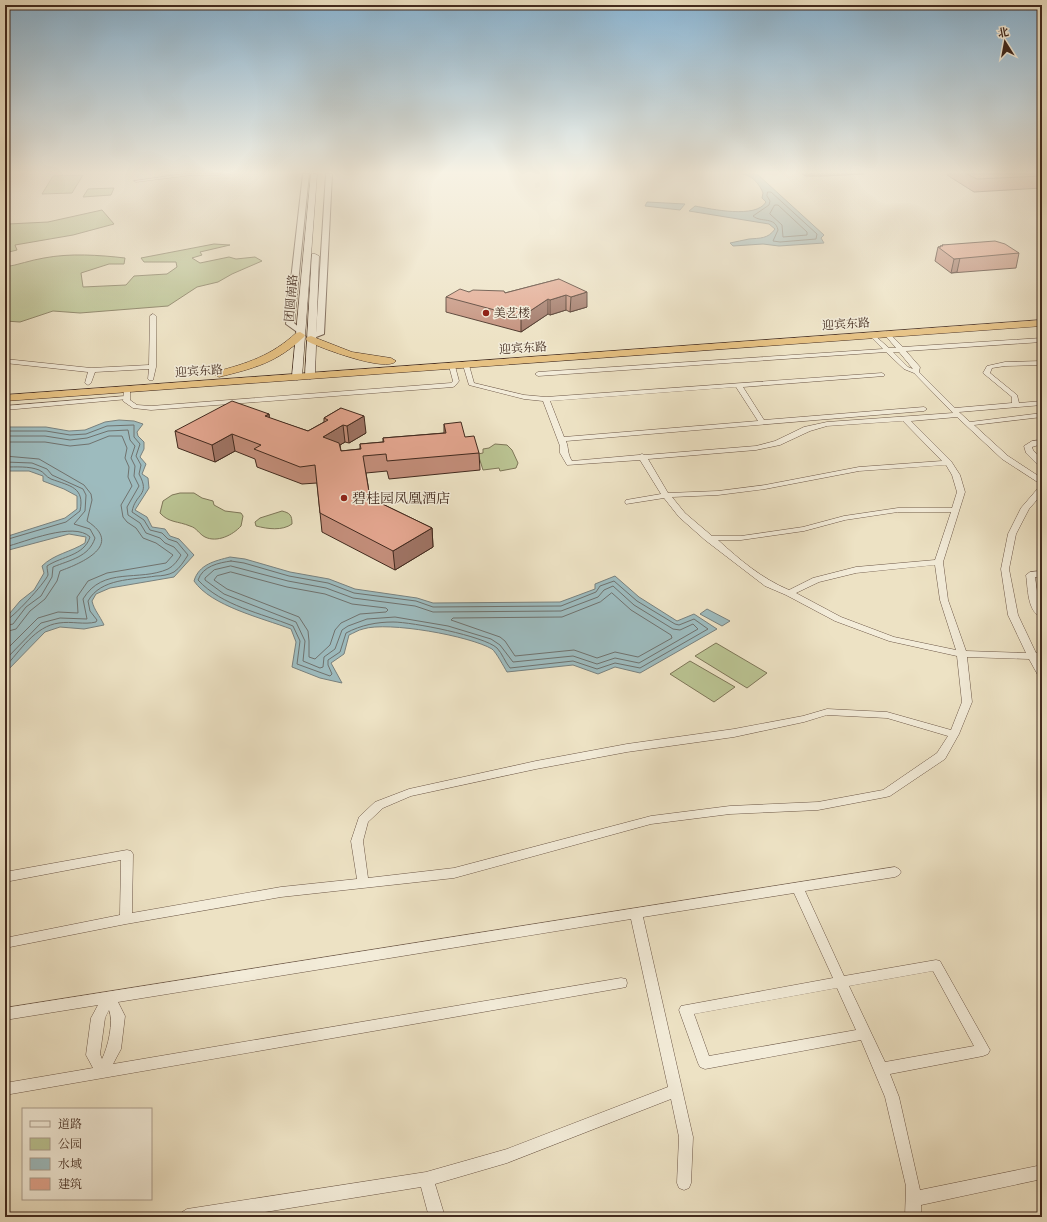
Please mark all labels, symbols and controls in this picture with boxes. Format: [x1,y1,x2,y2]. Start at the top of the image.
north arrow [985,22,1025,62]
text: 北 [996,24,1010,41]
street label: 团圆南路 [281,273,301,323]
place label: 美艺楼 [494,305,530,321]
marker: 美艺楼 [481,308,491,318]
street label: 迎宾东路 [821,314,871,334]
street label: 迎宾东路 [498,338,548,358]
street label: 迎宾东路 [174,361,224,381]
place label: 碧桂园凤凰酒店 [352,489,450,508]
marker: 碧桂园凤凰酒店 [339,493,349,503]
legend [22,1108,152,1200]
text: 道路 [58,1116,82,1132]
text: 公园 [58,1136,82,1152]
text: 水域 [58,1156,82,1172]
text: 建筑 [58,1176,82,1192]

